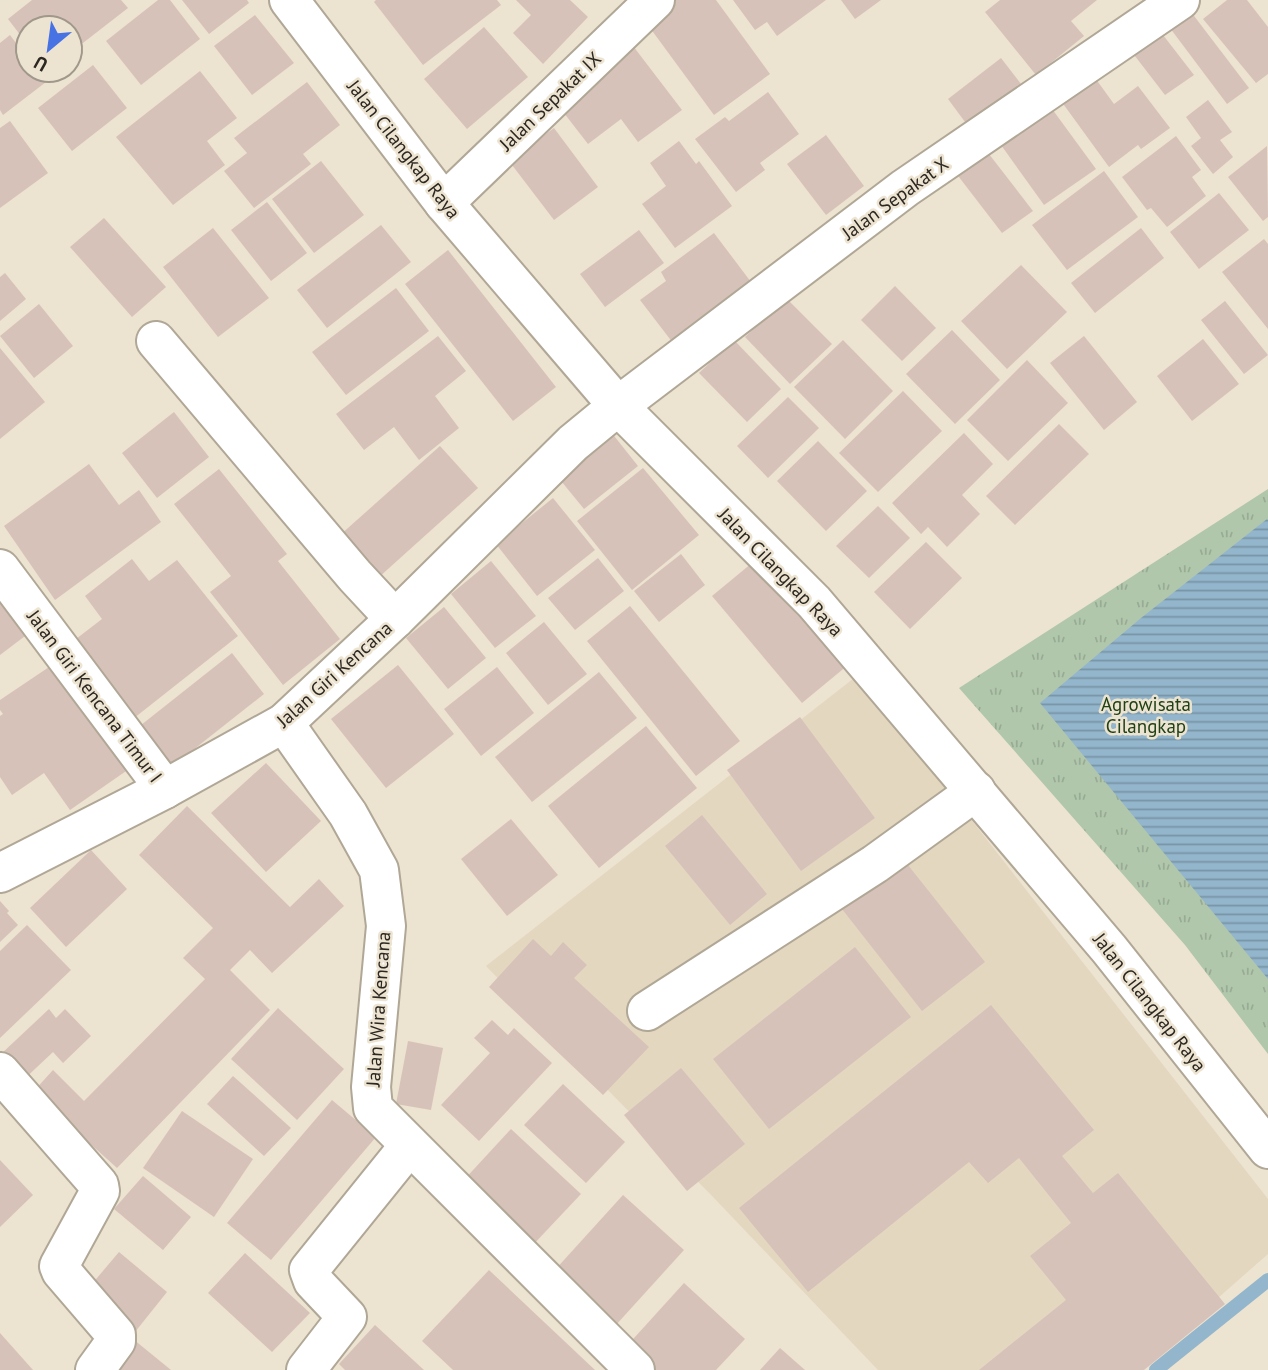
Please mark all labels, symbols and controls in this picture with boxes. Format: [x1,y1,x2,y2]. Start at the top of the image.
north arrow [14,14,84,84]
street label: Jalan Sepakat IX [493,46,606,156]
text: U [30,50,52,77]
street label: Jalan Cilangkap Raya [342,74,466,223]
street label: Jalan Sepakat X [836,151,953,245]
street label: Jalan Cilangkap Raya [713,502,849,641]
street label: Jalan Giri Kencana Timur I [22,604,168,787]
street label: Jalan Giri Kencana [271,616,397,733]
park label: Agrowisata Cilangkap [1101,692,1191,738]
street label: Jalan Cilangkap Raya [1088,927,1212,1076]
street label: Jalan Wira Kencana [361,931,395,1088]

